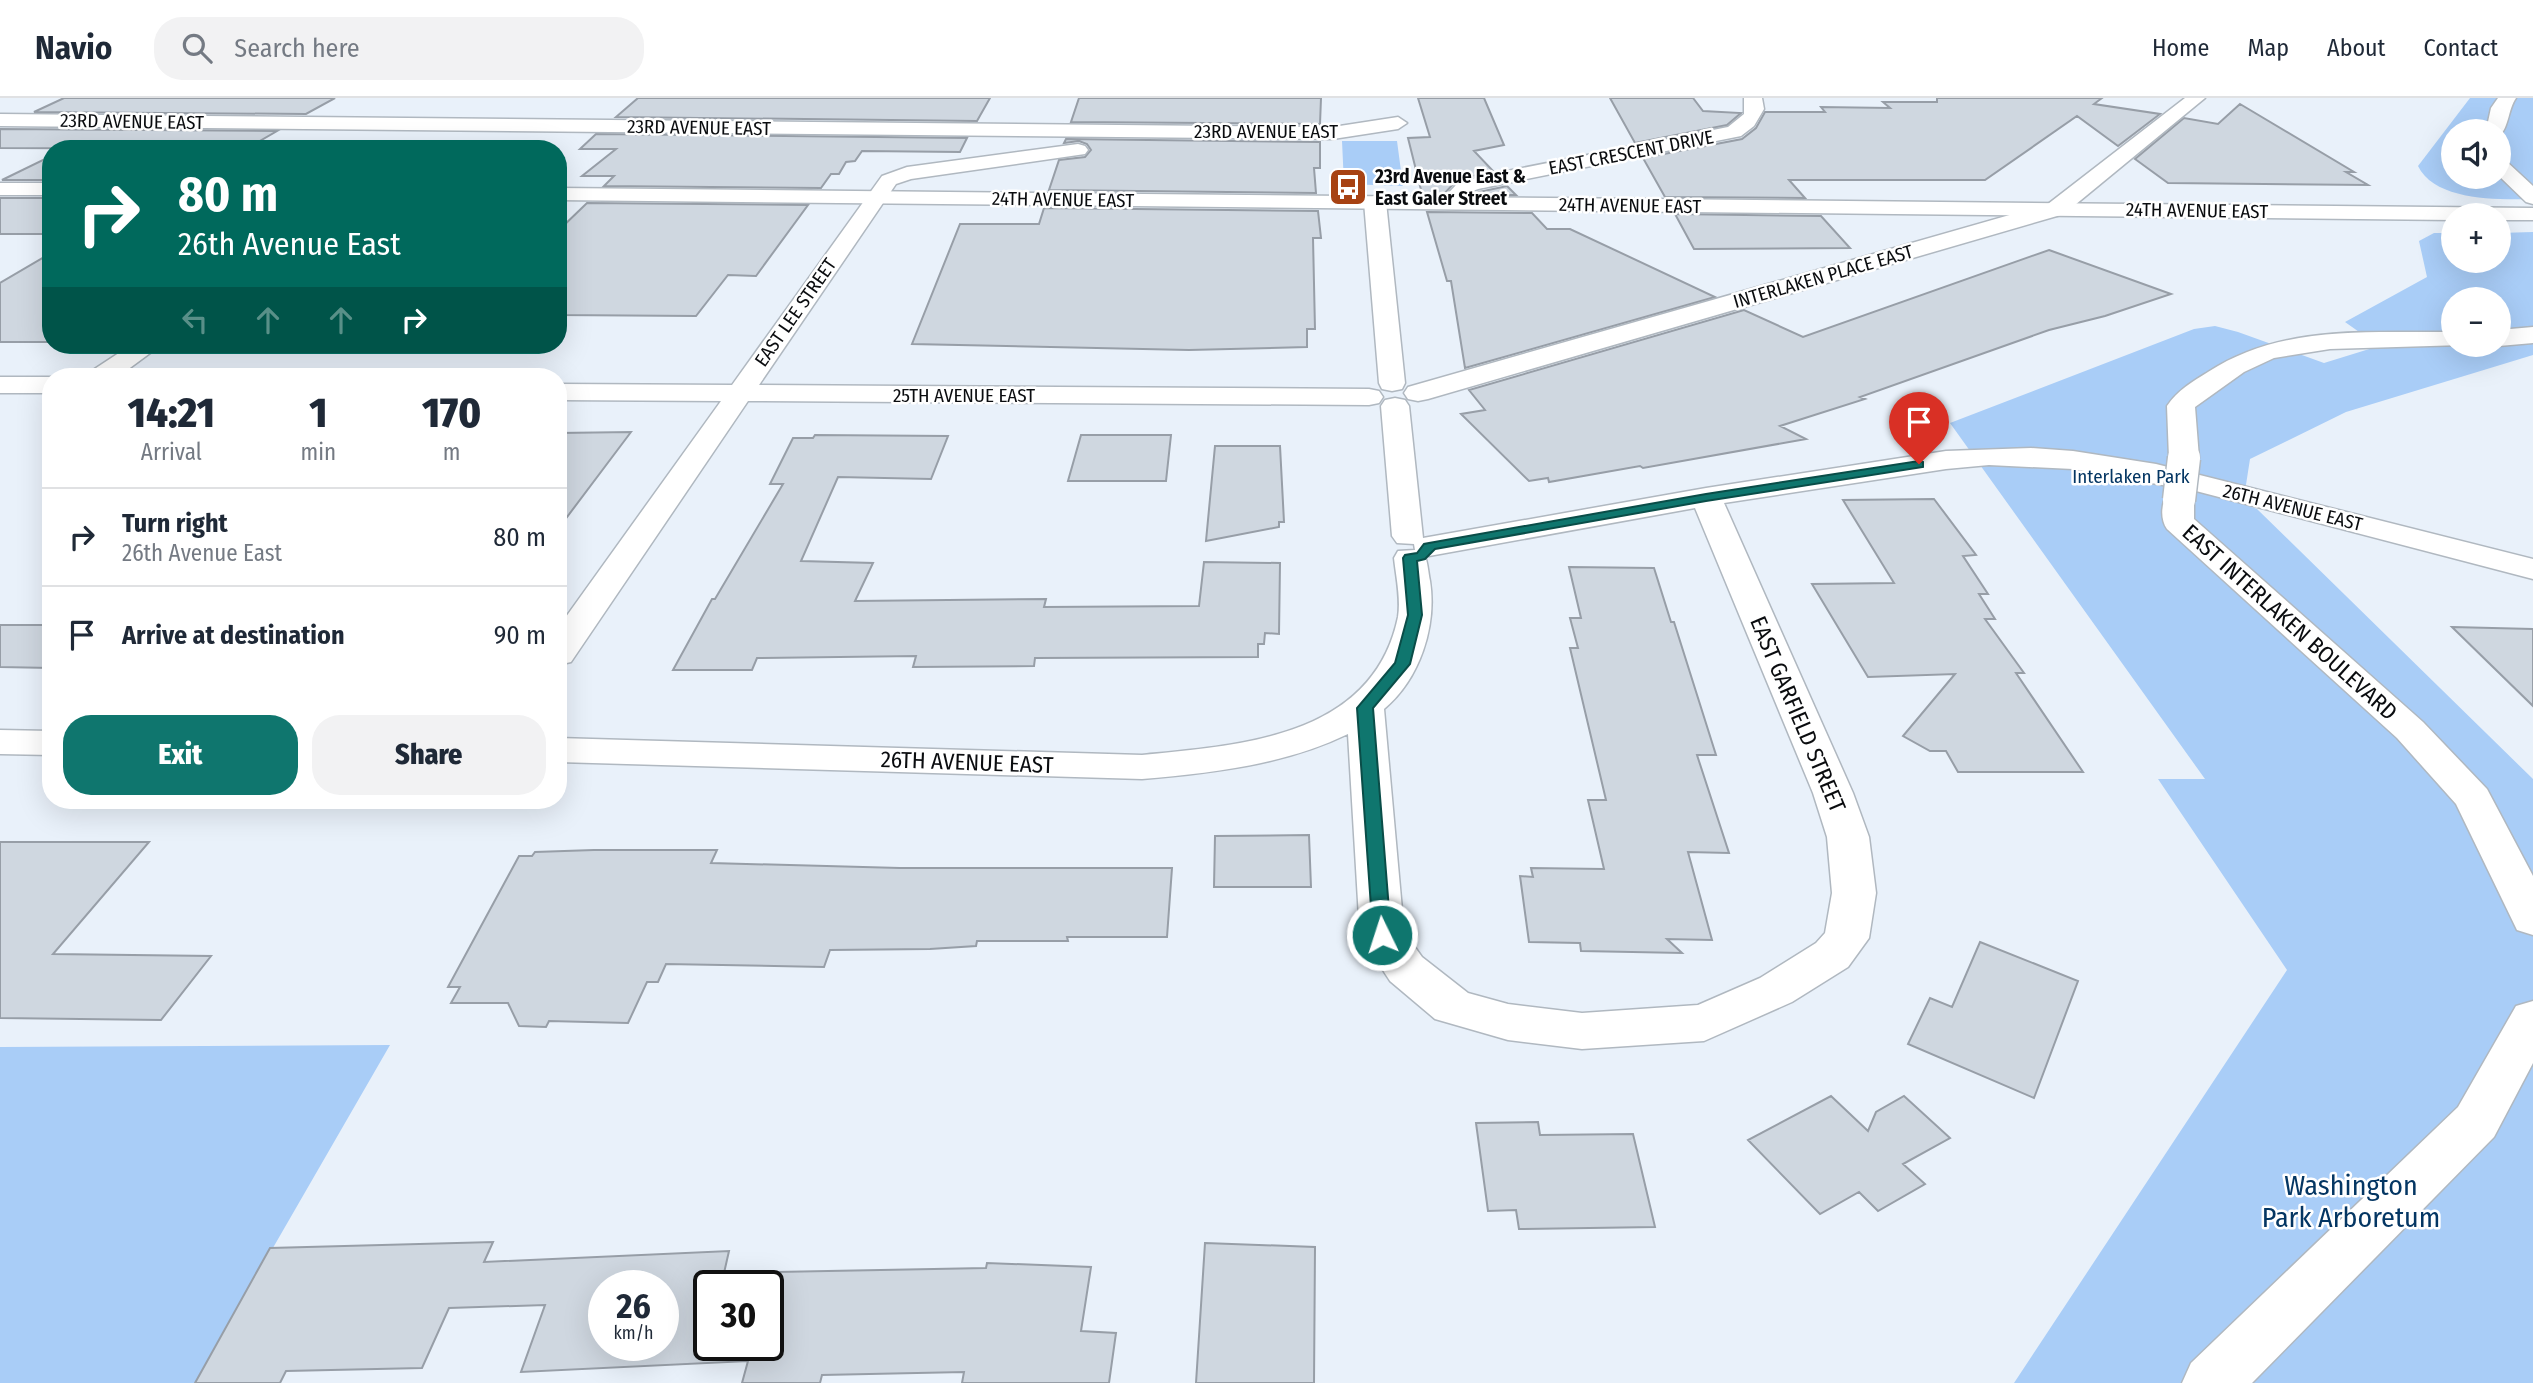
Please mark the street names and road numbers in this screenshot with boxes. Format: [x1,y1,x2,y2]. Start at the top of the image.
street label: 23RD AVENUE EAST [60,109,204,134]
street label: 23RD AVENUE EAST [627,115,771,140]
street label: 23RD AVENUE EAST [1194,120,1338,143]
street label: EAST CRESCENT DRIVE [1547,125,1716,180]
street label: 24TH AVENUE EAST [992,187,1134,212]
street label: 24TH AVENUE EAST [1559,193,1701,218]
street label: 24TH AVENUE EAST [2126,198,2268,223]
street label: INTERLAKEN PLACE EAST [1731,240,1916,313]
street label: EAST LEE STREET [750,254,841,371]
street label: 25TH AVENUE EAST [893,384,1035,407]
street label: 26TH AVENUE EAST [2221,479,2365,536]
street label: EAST INTERLAKEN BOULEVARD [2177,518,2403,726]
street label: EAST GARFIELD STREET [1744,612,1852,816]
street label: 26TH AVENUE EAST [880,745,1054,779]

